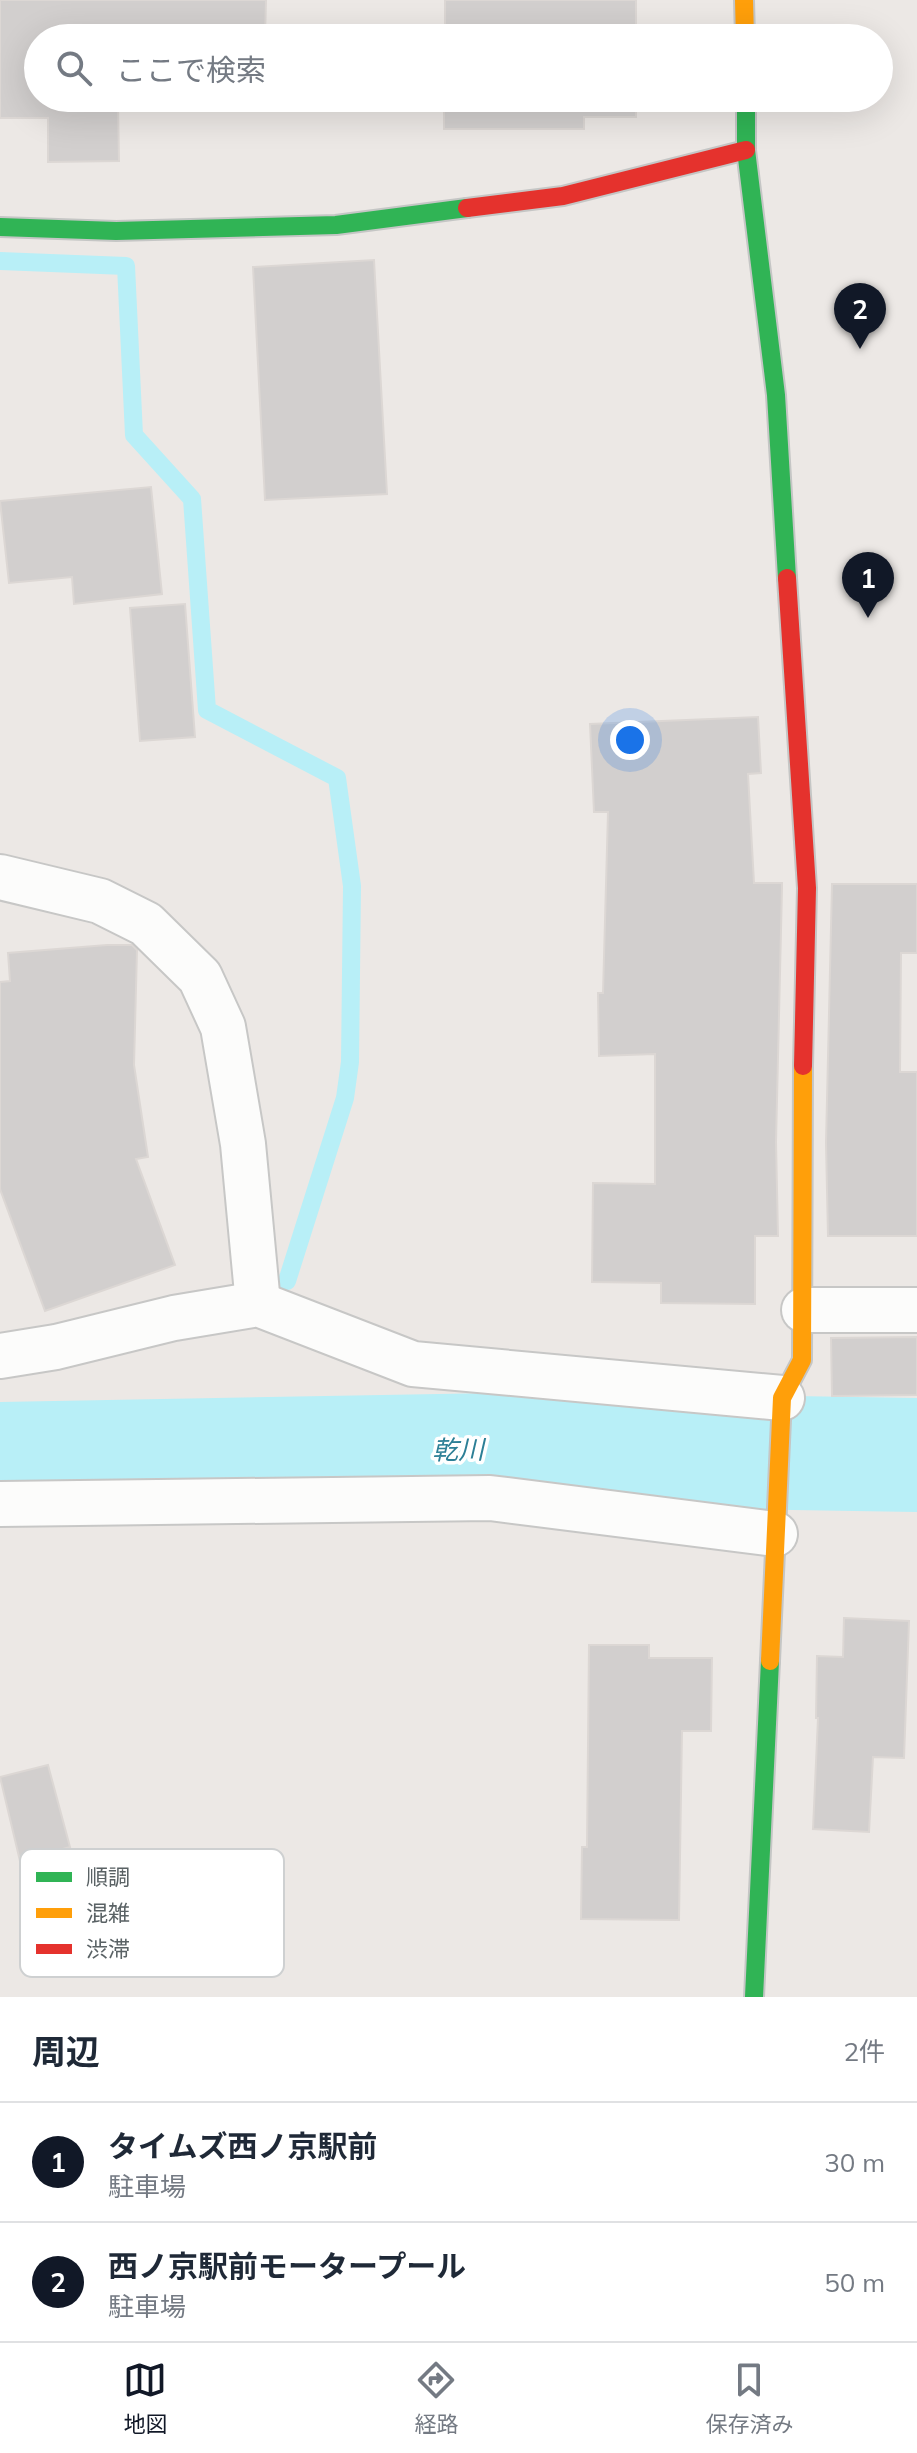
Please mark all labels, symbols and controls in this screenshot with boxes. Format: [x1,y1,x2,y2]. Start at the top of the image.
search box [24,24,893,112]
icon: search [52,46,96,90]
text: ここで検索 [116,51,266,89]
pin: 2 [834,283,886,349]
pin: 1 [842,552,894,618]
your location [610,720,650,760]
water label: 乾川 [432,1432,487,1466]
legend [20,1849,284,1977]
text: 順調 [86,1863,130,1891]
text: 混雑 [86,1899,130,1927]
text: 渋滞 [86,1935,130,1963]
text: 周辺 [32,2030,100,2073]
text: 2件 [843,2035,885,2068]
text: タイムズ西ノ京駅前 [108,2127,377,2165]
text: 1 [50,2146,66,2179]
text: 30 m [824,2146,885,2179]
text: 駐車場 [108,2170,186,2203]
text: 西ノ京駅前モータープール [108,2247,466,2285]
text: 2 [50,2266,66,2299]
text: 50 m [824,2266,885,2299]
text: 駐車場 [108,2290,186,2323]
tab: 地図 [123,2358,168,2438]
tab: 経路 [414,2358,459,2438]
tab: 保存済み [705,2358,794,2438]

